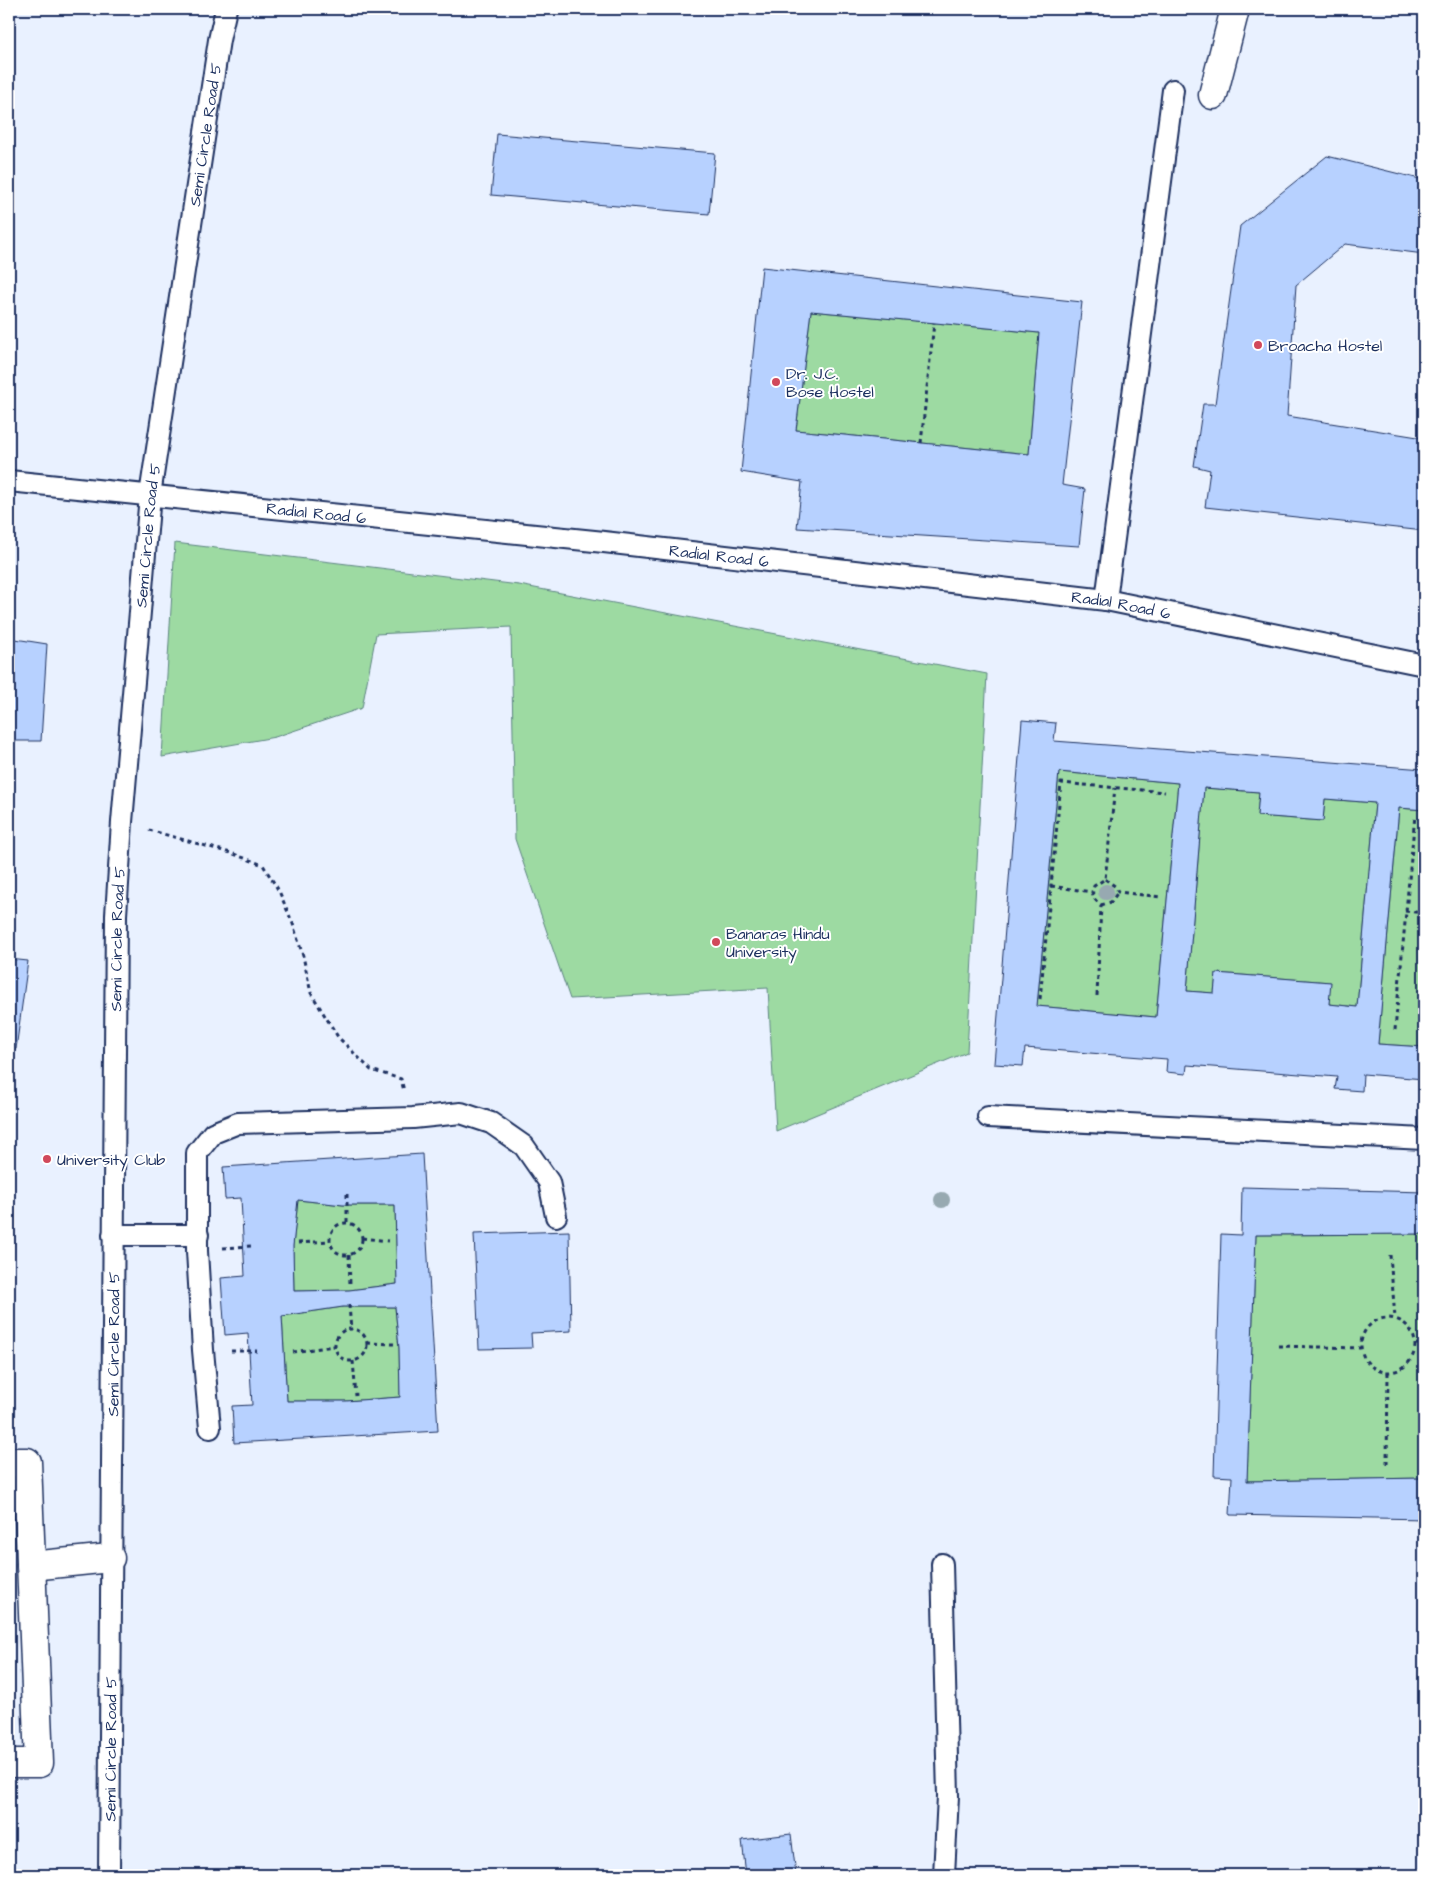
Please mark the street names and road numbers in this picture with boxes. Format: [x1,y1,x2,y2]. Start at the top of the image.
street label: Semi Circle Road 5 [184,61,227,208]
street label: Semi Circle Road 5 [130,461,167,609]
street label: Radial Road 6 [265,497,367,530]
street label: Radial Road 6 [668,540,770,573]
street label: Radial Road 6 [1070,586,1172,625]
street label: Semi Circle Road 5 [105,865,131,1012]
street label: Semi Circle Road 5 [102,1271,125,1417]
street label: Semi Circle Road 5 [99,1676,122,1822]

